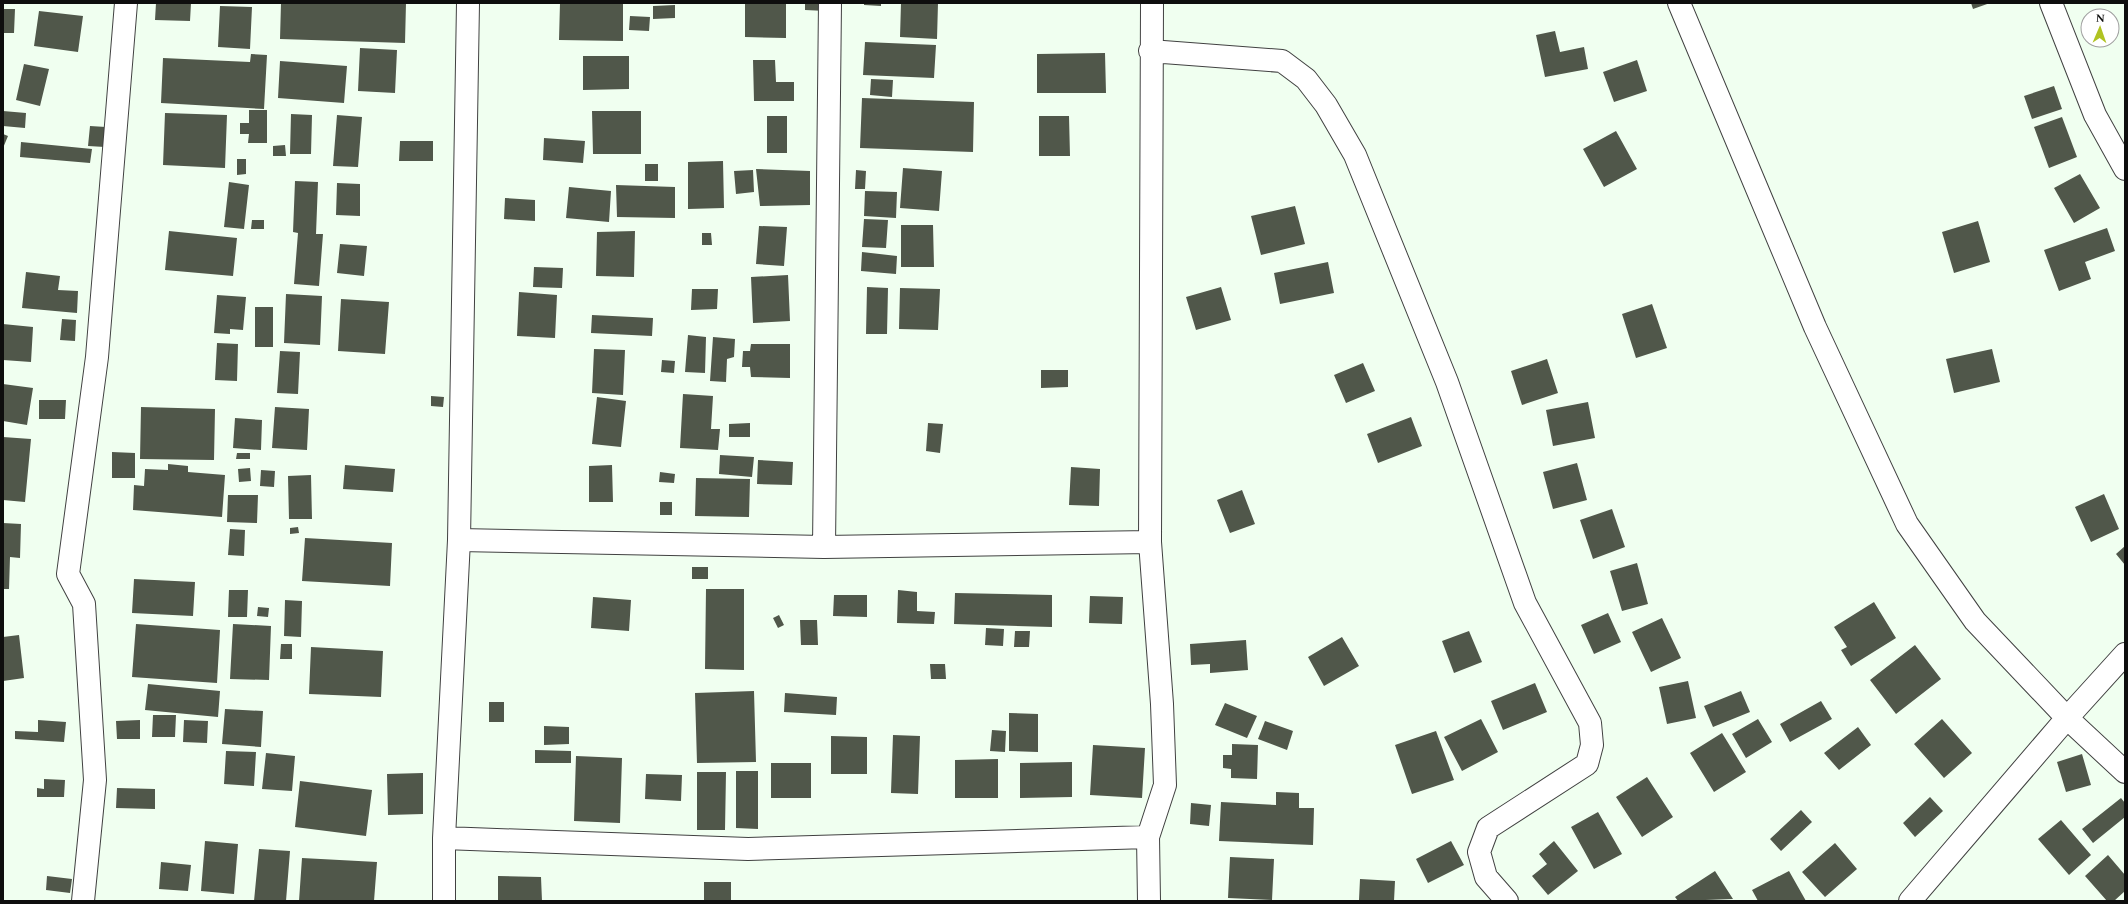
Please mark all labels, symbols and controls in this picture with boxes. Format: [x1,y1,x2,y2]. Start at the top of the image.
north arrow [2080,8,2120,48]
text: N [2096,10,2105,27]

